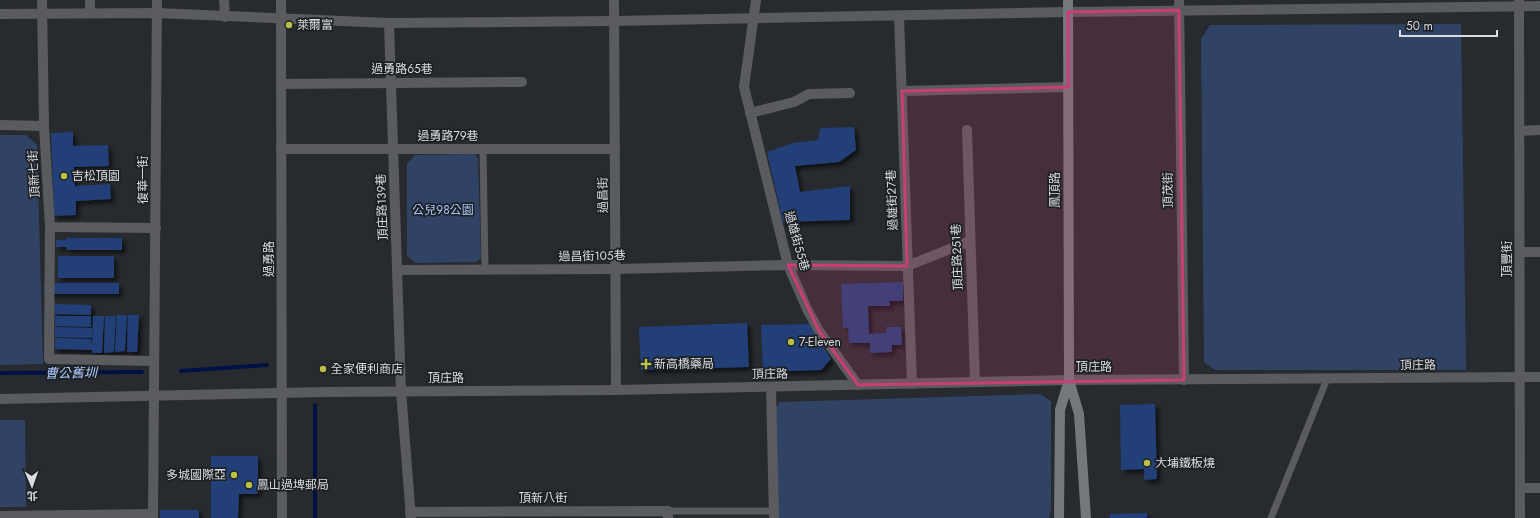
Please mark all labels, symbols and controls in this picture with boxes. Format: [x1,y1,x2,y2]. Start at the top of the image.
scale bar [1400,12,1497,38]
place label: 萊爾富 [297,16,333,34]
text: 50 m [1406,17,1433,35]
marker: 萊爾富 [284,20,294,30]
street label: 過勇路65巷 [371,60,433,78]
street label: 過勇路79巷 [417,127,479,145]
street label: 頂新七街 [24,150,44,198]
street label: 復華一街 [134,156,152,204]
place label: 吉松頂園 [72,167,120,185]
street label: 過雄街27巷 [882,169,902,231]
marker: 吉松頂園 [59,171,69,181]
street label: 鳳頂路 [1046,172,1064,208]
street label: 頂茂街 [1159,172,1177,208]
street label: 頂庄路139巷 [372,173,392,241]
street label: 過昌街 [594,177,612,213]
park label: 公兒98公園 [412,201,474,219]
street label: 過雄街55巷 [780,209,814,273]
street label: 頂庄路251巷 [947,223,967,291]
street label: 過勇路 [260,241,278,277]
street label: 頂豐街 [1498,241,1516,277]
street label: 過昌街105巷 [558,246,626,266]
place label: 7-Eleven [799,333,841,351]
marker: 7-Eleven [786,337,796,347]
place label: 新高橋藥局 [654,355,714,373]
street label: 頂庄路 [1400,356,1436,374]
street label: 頂庄路 [1076,358,1112,376]
marker: 新高橋藥局 [641,359,651,369]
place label: 全家便利商店 [331,360,403,378]
water label: 曹公舊圳 [45,363,99,383]
marker: 全家便利商店 [318,364,328,374]
street label: 頂庄路 [752,365,788,383]
street label: 頂庄路 [428,369,464,387]
place label: 大埔鐵板燒 [1155,454,1215,472]
marker: 大埔鐵板燒 [1142,458,1152,468]
north arrow [12,466,52,506]
place label: 多城國際亞 [166,466,226,484]
marker: 多城國際亞 [229,470,239,480]
place label: 鳳山過埤郵局 [257,476,329,494]
marker: 鳳山過埤郵局 [244,480,254,490]
text: 北 [27,488,38,504]
street label: 頂新八街 [519,489,567,507]

